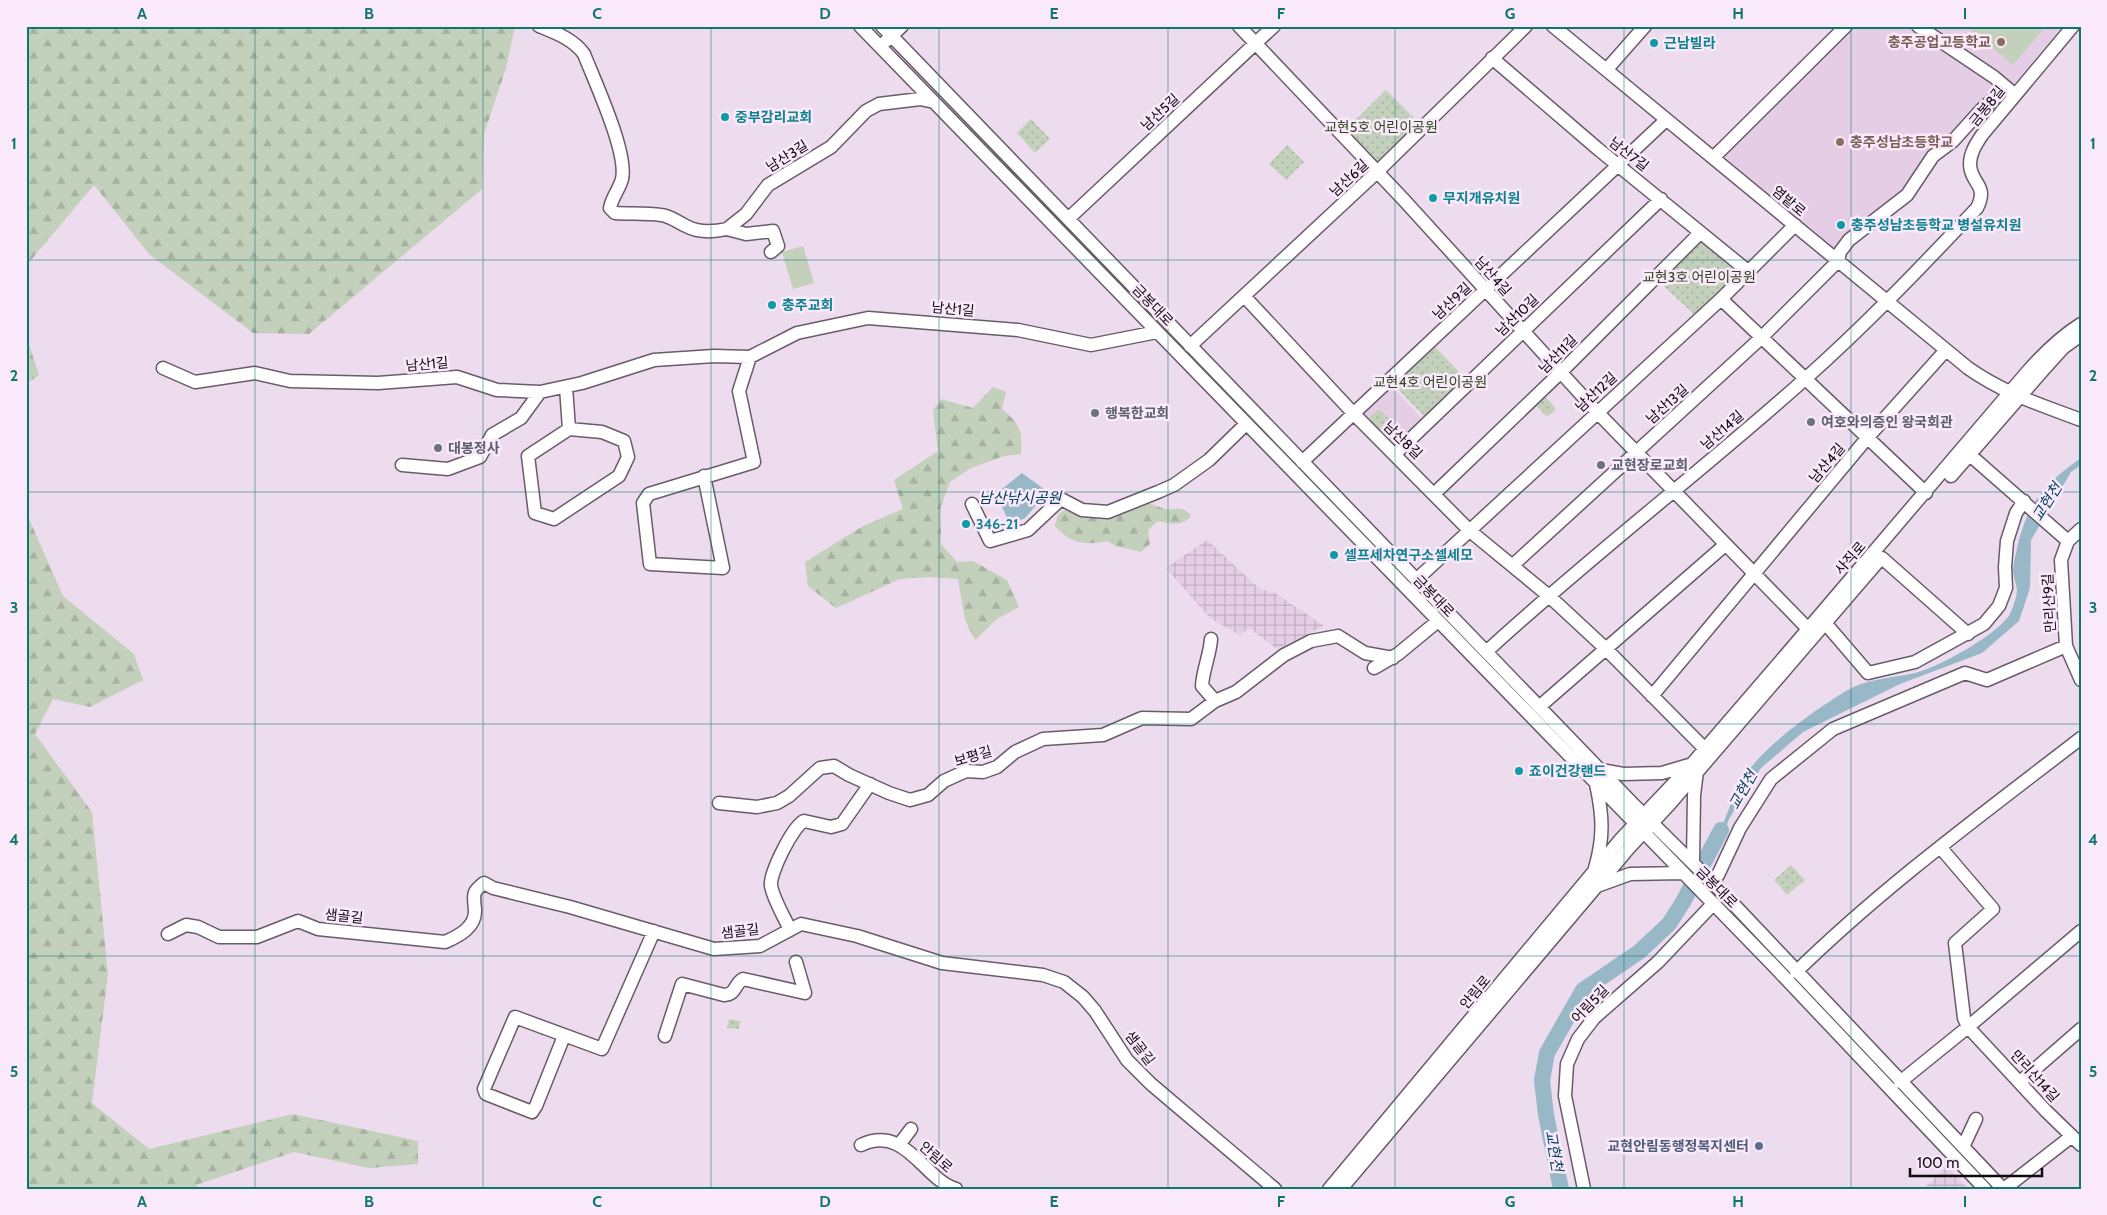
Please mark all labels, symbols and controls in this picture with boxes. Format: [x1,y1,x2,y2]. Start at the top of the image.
text: A [137,4,147,23]
text: B [364,4,374,23]
text: C [592,4,602,23]
text: D [819,4,831,23]
text: E [1049,4,1059,23]
text: F [1277,4,1286,23]
text: G [1505,4,1515,23]
text: H [1732,4,1744,23]
text: I [1963,4,1967,23]
place label: 충주공업고등학교 [1888,33,1991,51]
place label: 근남빌라 [1664,34,1716,52]
marker: 충주공업고등학교 [1995,36,2007,48]
marker: 근남빌라 [1648,37,1660,49]
street label: 금봉8길 [1965,82,2009,130]
street label: 남산5길 [1137,90,1183,134]
place label: 중부감리교회 [735,108,812,126]
marker: 중부감리교회 [719,111,731,123]
park label: 교현5호 어린이공원 [1324,118,1438,136]
street label: 남산7길 [1605,133,1653,175]
place label: 충주성남초등학교 [1850,133,1953,151]
text: 1 [11,134,17,153]
text: 1 [2090,134,2096,153]
street label: 남산3길 [763,136,811,176]
marker: 충주성남초등학교 [1834,136,1846,148]
street label: 남산6길 [1326,156,1372,200]
street label: 염밭로 [1768,182,1810,220]
place label: 무지개유치원 [1443,189,1520,207]
marker: 무지개유치원 [1427,192,1439,204]
place label: 충주성남초등학교 병설유치원 [1851,216,2022,234]
marker: 충주성남초등학교 병설유치원 [1835,219,1847,231]
street label: 남산4길 [1471,253,1515,299]
park label: 교현3호 어린이공원 [1642,268,1756,286]
street label: 남산9길 [1429,279,1475,323]
street label: 금봉대로 [1129,280,1177,330]
street label: 남산10길 [1492,290,1542,340]
place label: 충주교회 [782,296,834,314]
street label: 남산1길 [931,298,975,320]
marker: 충주교회 [766,299,778,311]
street label: 남산11길 [1535,331,1581,377]
street label: 남산1길 [405,353,449,375]
text: 2 [10,366,18,385]
text: 2 [2089,366,2097,385]
street label: 남산12길 [1571,368,1621,416]
park label: 교현4호 어린이공원 [1373,373,1487,391]
street label: 남산13길 [1642,380,1692,428]
place label: 행복한교회 [1105,404,1169,422]
street label: 남산14길 [1697,406,1747,454]
marker: 행복한교회 [1089,407,1101,419]
place label: 여호와의증인 왕국회관 [1821,413,1953,431]
marker: 여호와의증인 왕국회관 [1805,416,1817,428]
street label: 남산8길 [1380,417,1426,463]
place label: 대봉정사 [448,439,500,457]
street label: 남산4길 [1805,439,1849,487]
marker: 대봉정사 [432,442,444,454]
place label: 교현장로교회 [1611,456,1688,474]
marker: 교현장로교회 [1595,459,1607,471]
water label: 교현천 [2028,478,2067,524]
water label: 남산낚시공원 [979,489,1063,507]
place label: 346-21 [976,515,1018,533]
marker: 346-21 [960,518,972,530]
street label: 사직로 [1831,537,1870,578]
place label: 셀프세차연구소셀세모 [1344,546,1473,564]
marker: 셀프세차연구소셀세모 [1328,549,1340,561]
street label: 금봉대로 [1410,571,1458,621]
street label: 만리산9길 [2038,573,2060,633]
text: 3 [10,598,18,617]
text: 3 [2089,598,2097,617]
street label: 보평길 [952,742,994,770]
place label: 죠이건강랜드 [1529,762,1606,780]
marker: 죠이건강랜드 [1513,765,1525,777]
water label: 교현천 [1725,766,1762,812]
text: 4 [9,830,19,849]
text: 4 [2088,830,2098,849]
street label: 금봉대로 [1692,862,1742,912]
street label: 샘골길 [324,905,364,927]
street label: 샘골길 [720,920,760,942]
street label: 안림로 [1456,971,1494,1013]
street label: 어림5길 [1567,981,1613,1027]
street label: 샘골길 [1121,1027,1159,1069]
street label: 만리산14길 [2007,1046,2063,1106]
text: 5 [10,1062,18,1081]
text: 5 [2089,1062,2097,1081]
water label: 교현천 [1542,1129,1567,1175]
place label: 교현안림동행정복지센터 [1607,1137,1749,1155]
street label: 안림로 [916,1138,957,1177]
marker: 교현안림동행정복지센터 [1753,1140,1765,1152]
scale bar [1910,1145,2042,1177]
text: 100 m [1917,1154,1959,1172]
text: A [137,1192,147,1211]
text: B [364,1192,374,1211]
text: C [592,1192,602,1211]
text: D [819,1192,831,1211]
text: E [1049,1192,1059,1211]
text: F [1277,1192,1286,1211]
text: G [1505,1192,1515,1211]
text: H [1732,1192,1744,1211]
text: I [1963,1192,1967,1211]

